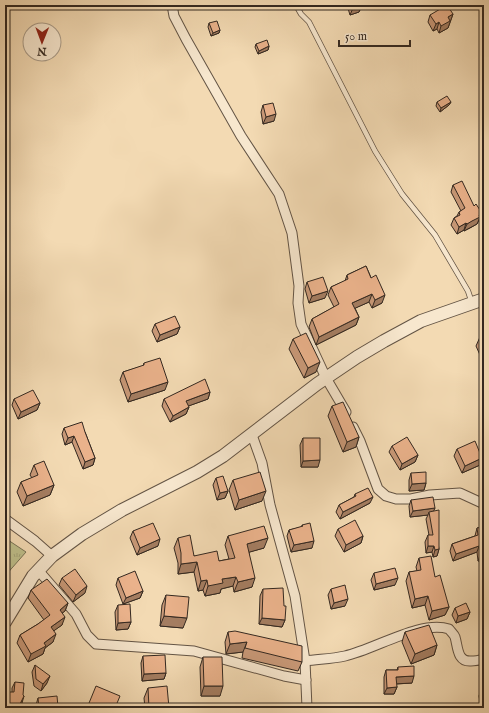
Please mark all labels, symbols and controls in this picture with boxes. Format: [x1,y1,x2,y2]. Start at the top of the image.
north arrow [22,22,62,62]
scale bar [339,22,410,48]
text: 50 m [345,29,367,44]
text: N [36,44,48,58]

